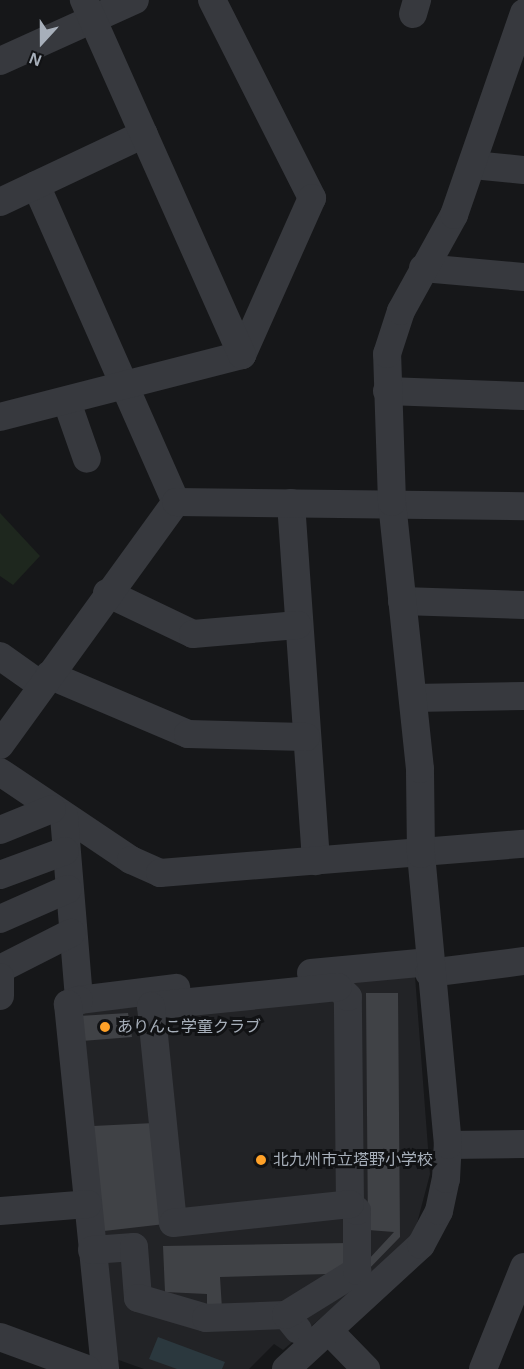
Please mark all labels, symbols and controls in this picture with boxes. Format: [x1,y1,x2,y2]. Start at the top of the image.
north arrow [12,12,72,72]
text: N [27,49,44,69]
place label: ありんこ学童クラブ [117,1017,261,1037]
marker: ありんこ学童クラブ [98,1020,112,1034]
place label: 北九州市立塔野小学校 [273,1150,433,1170]
marker: 北九州市立塔野小学校 [254,1153,268,1167]

